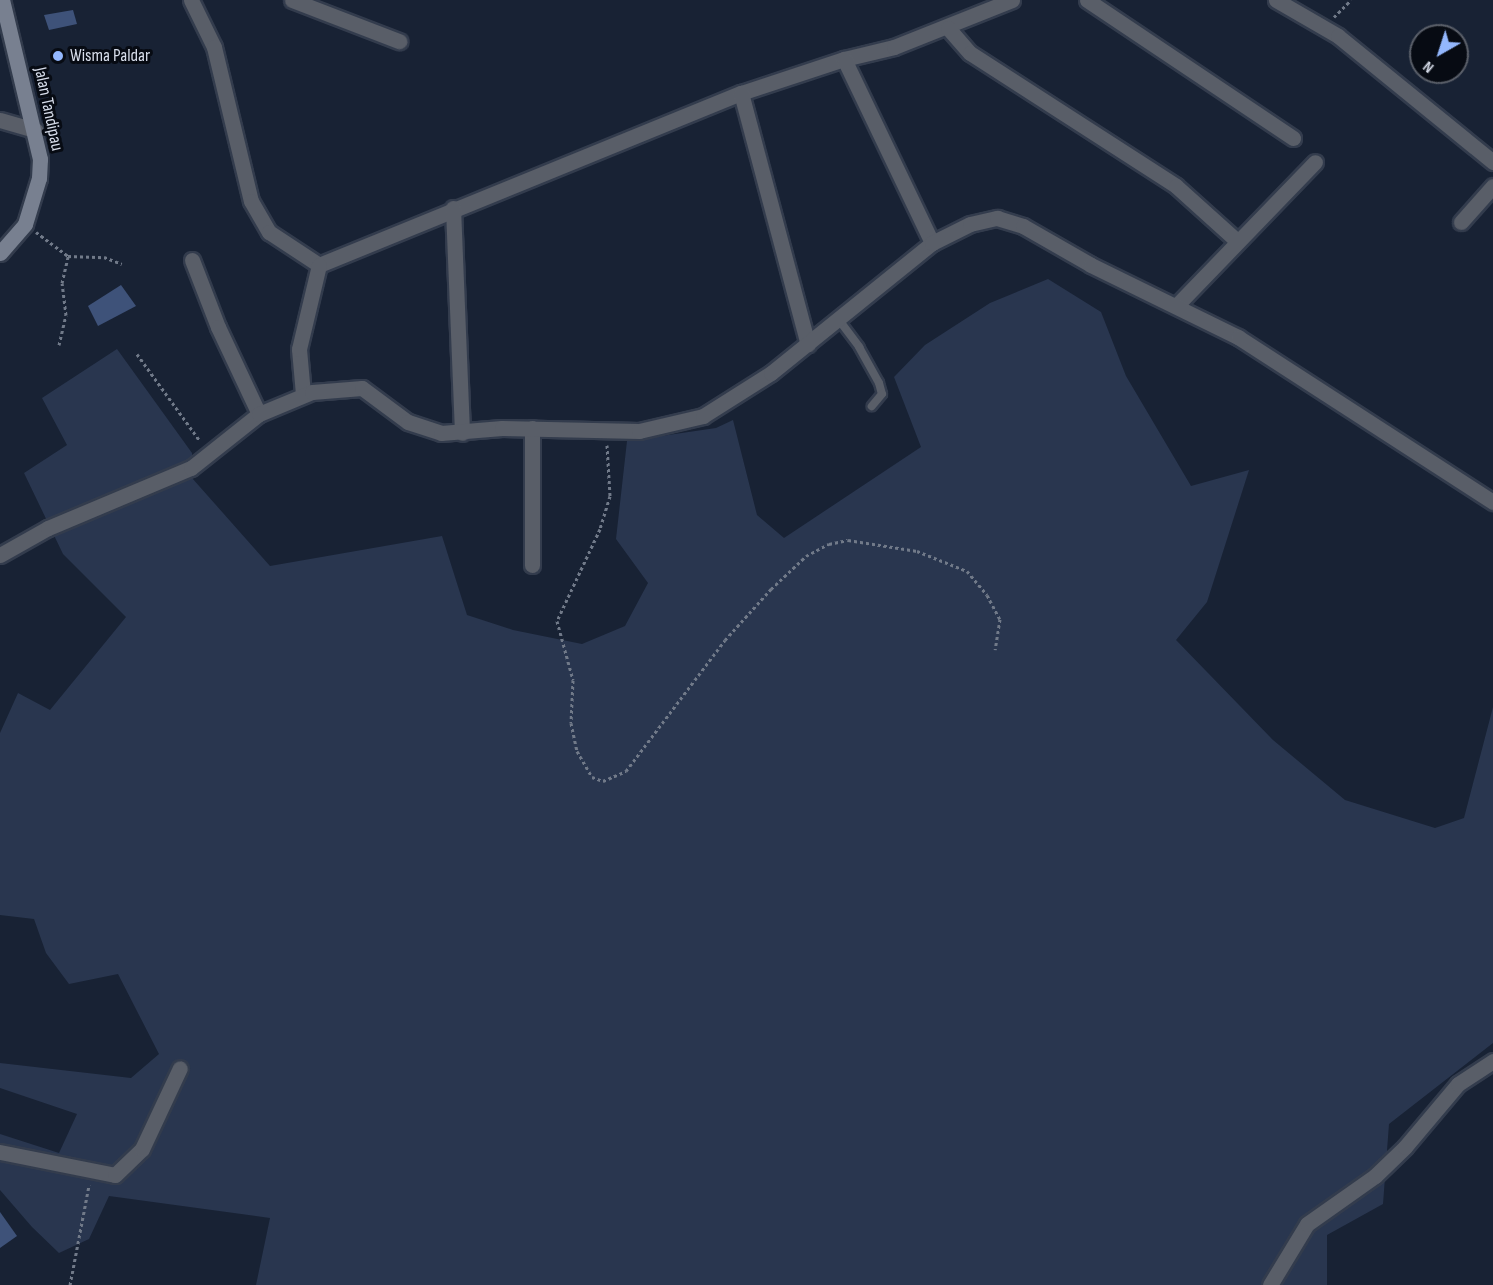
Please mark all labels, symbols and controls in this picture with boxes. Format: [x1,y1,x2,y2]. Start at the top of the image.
north arrow [1409,24,1469,84]
place label: Wisma Paldar [70,45,150,67]
marker: Wisma Paldar [51,49,65,63]
text: N [1419,57,1438,77]
street label: Jalan Tandipau [29,65,67,153]

